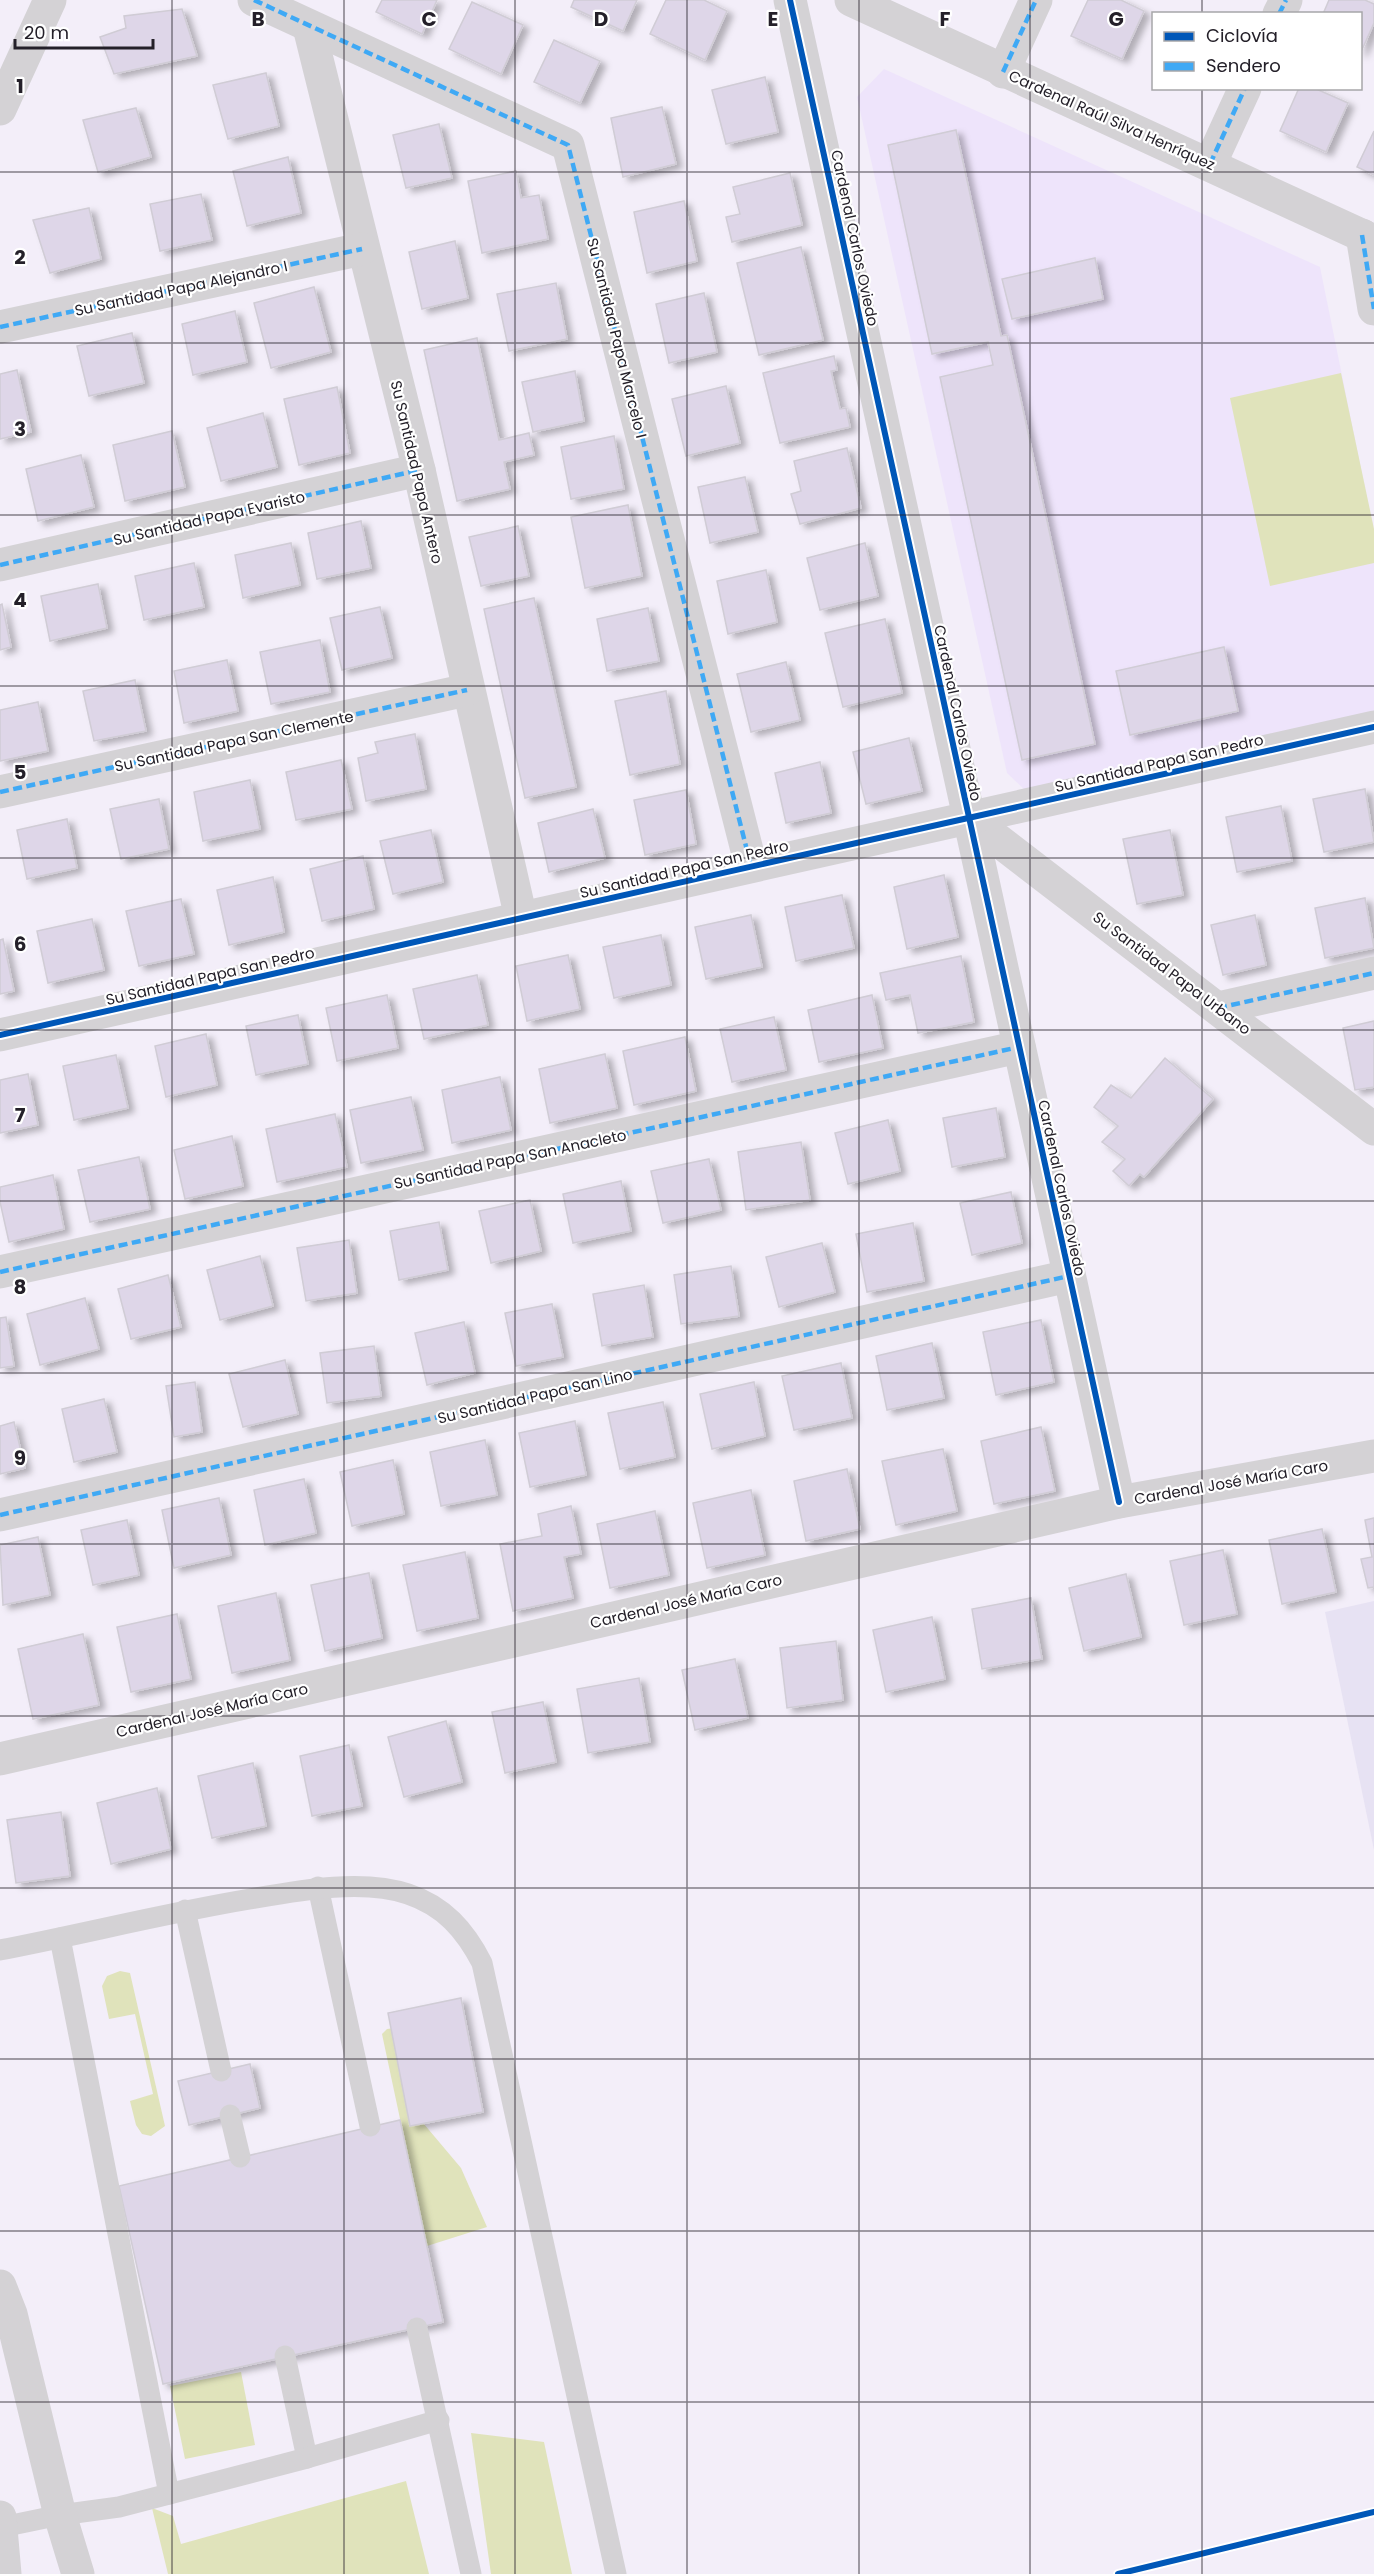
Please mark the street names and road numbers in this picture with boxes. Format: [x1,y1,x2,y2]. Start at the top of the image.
street label: Cardenal Raúl Silva Henríquez [1005,65,1219,175]
street label: Cardenal Carlos Oviedo [826,148,884,328]
street label: Su Santidad Papa Marcelo I [582,236,652,440]
street label: Su Santidad Papa Alejandro I [73,255,289,321]
street label: Su Santidad Papa Antero [386,378,448,566]
street label: Su Santidad Papa Evaristo [111,486,307,550]
street label: Cardenal Carlos Oviedo [929,623,987,803]
street label: Su Santidad Papa San Clemente [113,705,355,777]
street label: Su Santidad Papa San Pedro [1053,729,1265,797]
street label: Su Santidad Papa San Pedro [578,835,790,903]
street label: Su Santidad Papa Urbano [1089,907,1255,1039]
street label: Su Santidad Papa San Pedro [104,942,316,1010]
street label: Cardenal Carlos Oviedo [1033,1098,1091,1278]
street label: Su Santidad Papa San Anacleto [392,1124,628,1194]
street label: Su Santidad Papa San Lino [435,1363,635,1429]
street label: Cardenal José María Caro [1133,1455,1329,1509]
street label: Cardenal José María Caro [588,1569,784,1633]
street label: Cardenal José María Caro [114,1678,310,1742]

